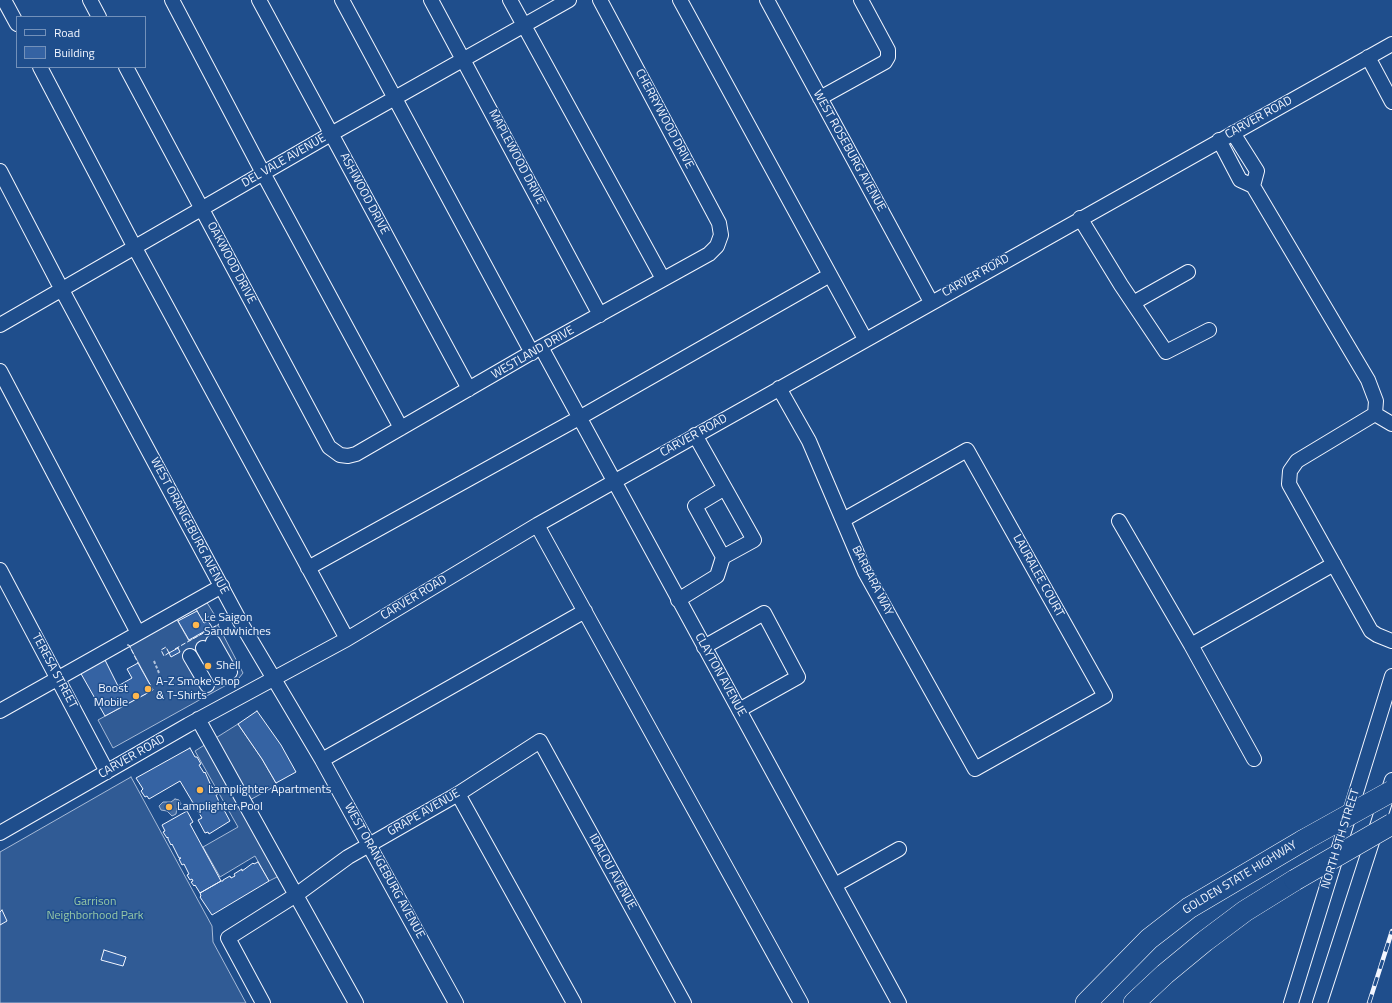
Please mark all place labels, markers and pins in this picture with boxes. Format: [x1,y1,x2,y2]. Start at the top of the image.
place label: Le Saigon Sandwhiches [204,611,271,639]
marker: Le Saigon Sandwhiches [191,620,201,630]
place label: Shell [216,659,241,673]
marker: Shell [203,661,213,671]
place label: A-Z Smoke Shop & T-Shirts [156,675,240,703]
place label: Boost Mobile [94,682,128,710]
marker: A-Z Smoke Shop & T-Shirts [143,684,153,694]
marker: Boost Mobile [131,691,141,701]
place label: Lamplighter Apartments [208,783,331,797]
marker: Lamplighter Apartments [195,785,205,795]
place label: Lamplighter Pool [177,800,263,814]
marker: Lamplighter Pool [164,802,174,812]

